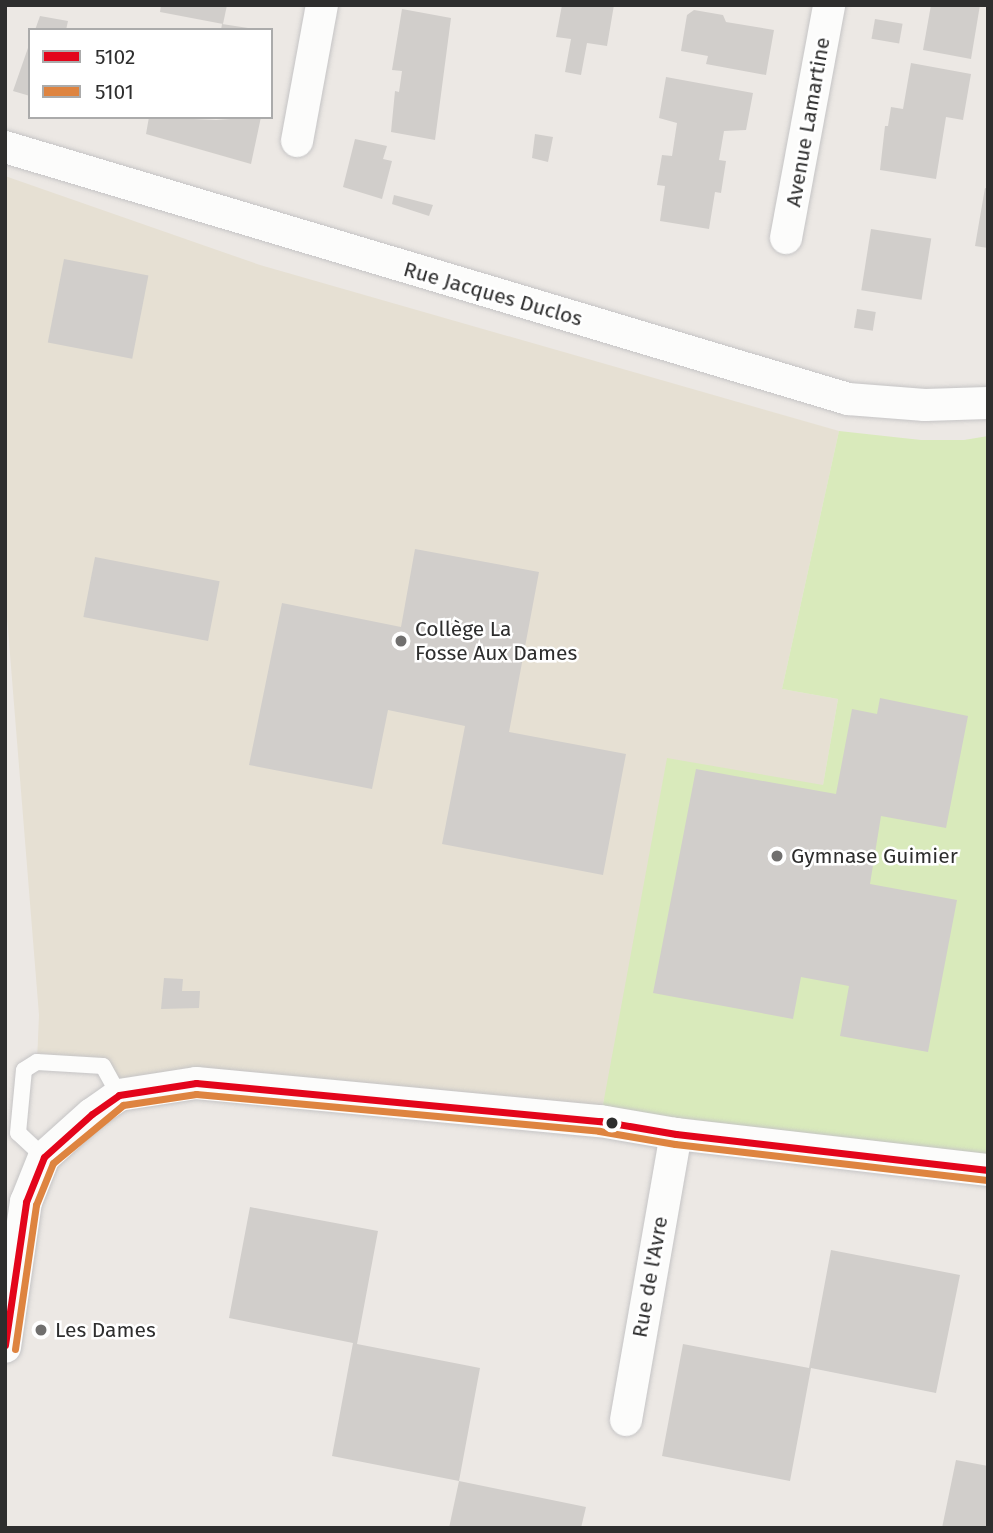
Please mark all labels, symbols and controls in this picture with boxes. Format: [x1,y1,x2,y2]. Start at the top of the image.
legend [28,28,273,119]
street label: Avenue Lamartine [781,35,835,209]
text: 5102 [95,44,135,70]
text: 5101 [95,79,134,105]
street label: Rue Jacques Duclos [401,256,585,332]
place label: Collège La Fosse Aux Dames [415,616,577,666]
marker: Collège La Fosse Aux Dames [393,633,409,649]
place label: Gymnase Guimier [791,843,958,869]
marker: Gymnase Guimier [769,848,785,864]
unlabelled marker [605,1116,619,1130]
street label: Rue de l'Avre [627,1214,673,1340]
place label: Les Dames [55,1317,156,1343]
marker: Les Dames [33,1322,49,1338]

